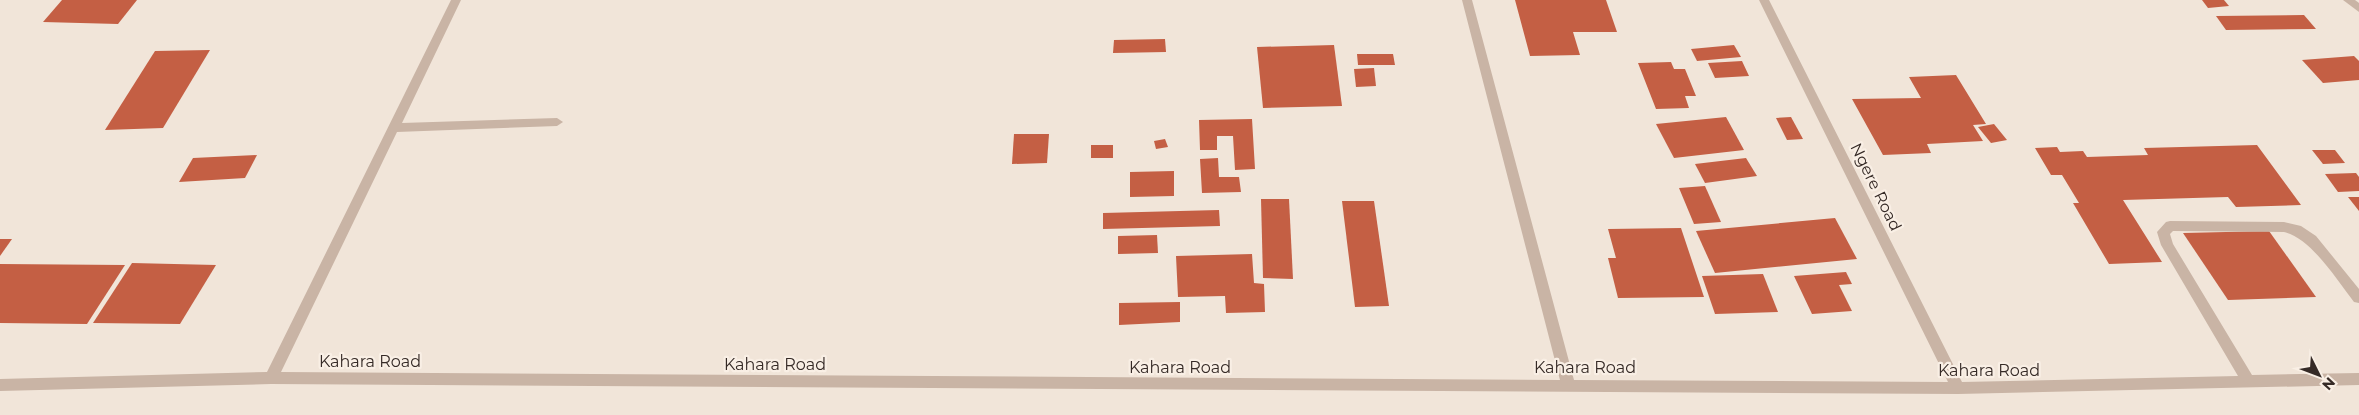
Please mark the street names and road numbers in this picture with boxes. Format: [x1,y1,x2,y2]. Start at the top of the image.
street label: Ngere Road [1847,140,1905,234]
street label: Kahara Road [319,352,421,371]
street label: Kahara Road [724,355,826,374]
street label: Kahara Road [1129,358,1231,377]
street label: Kahara Road [1534,358,1636,377]
street label: Kahara Road [1938,361,2040,380]

